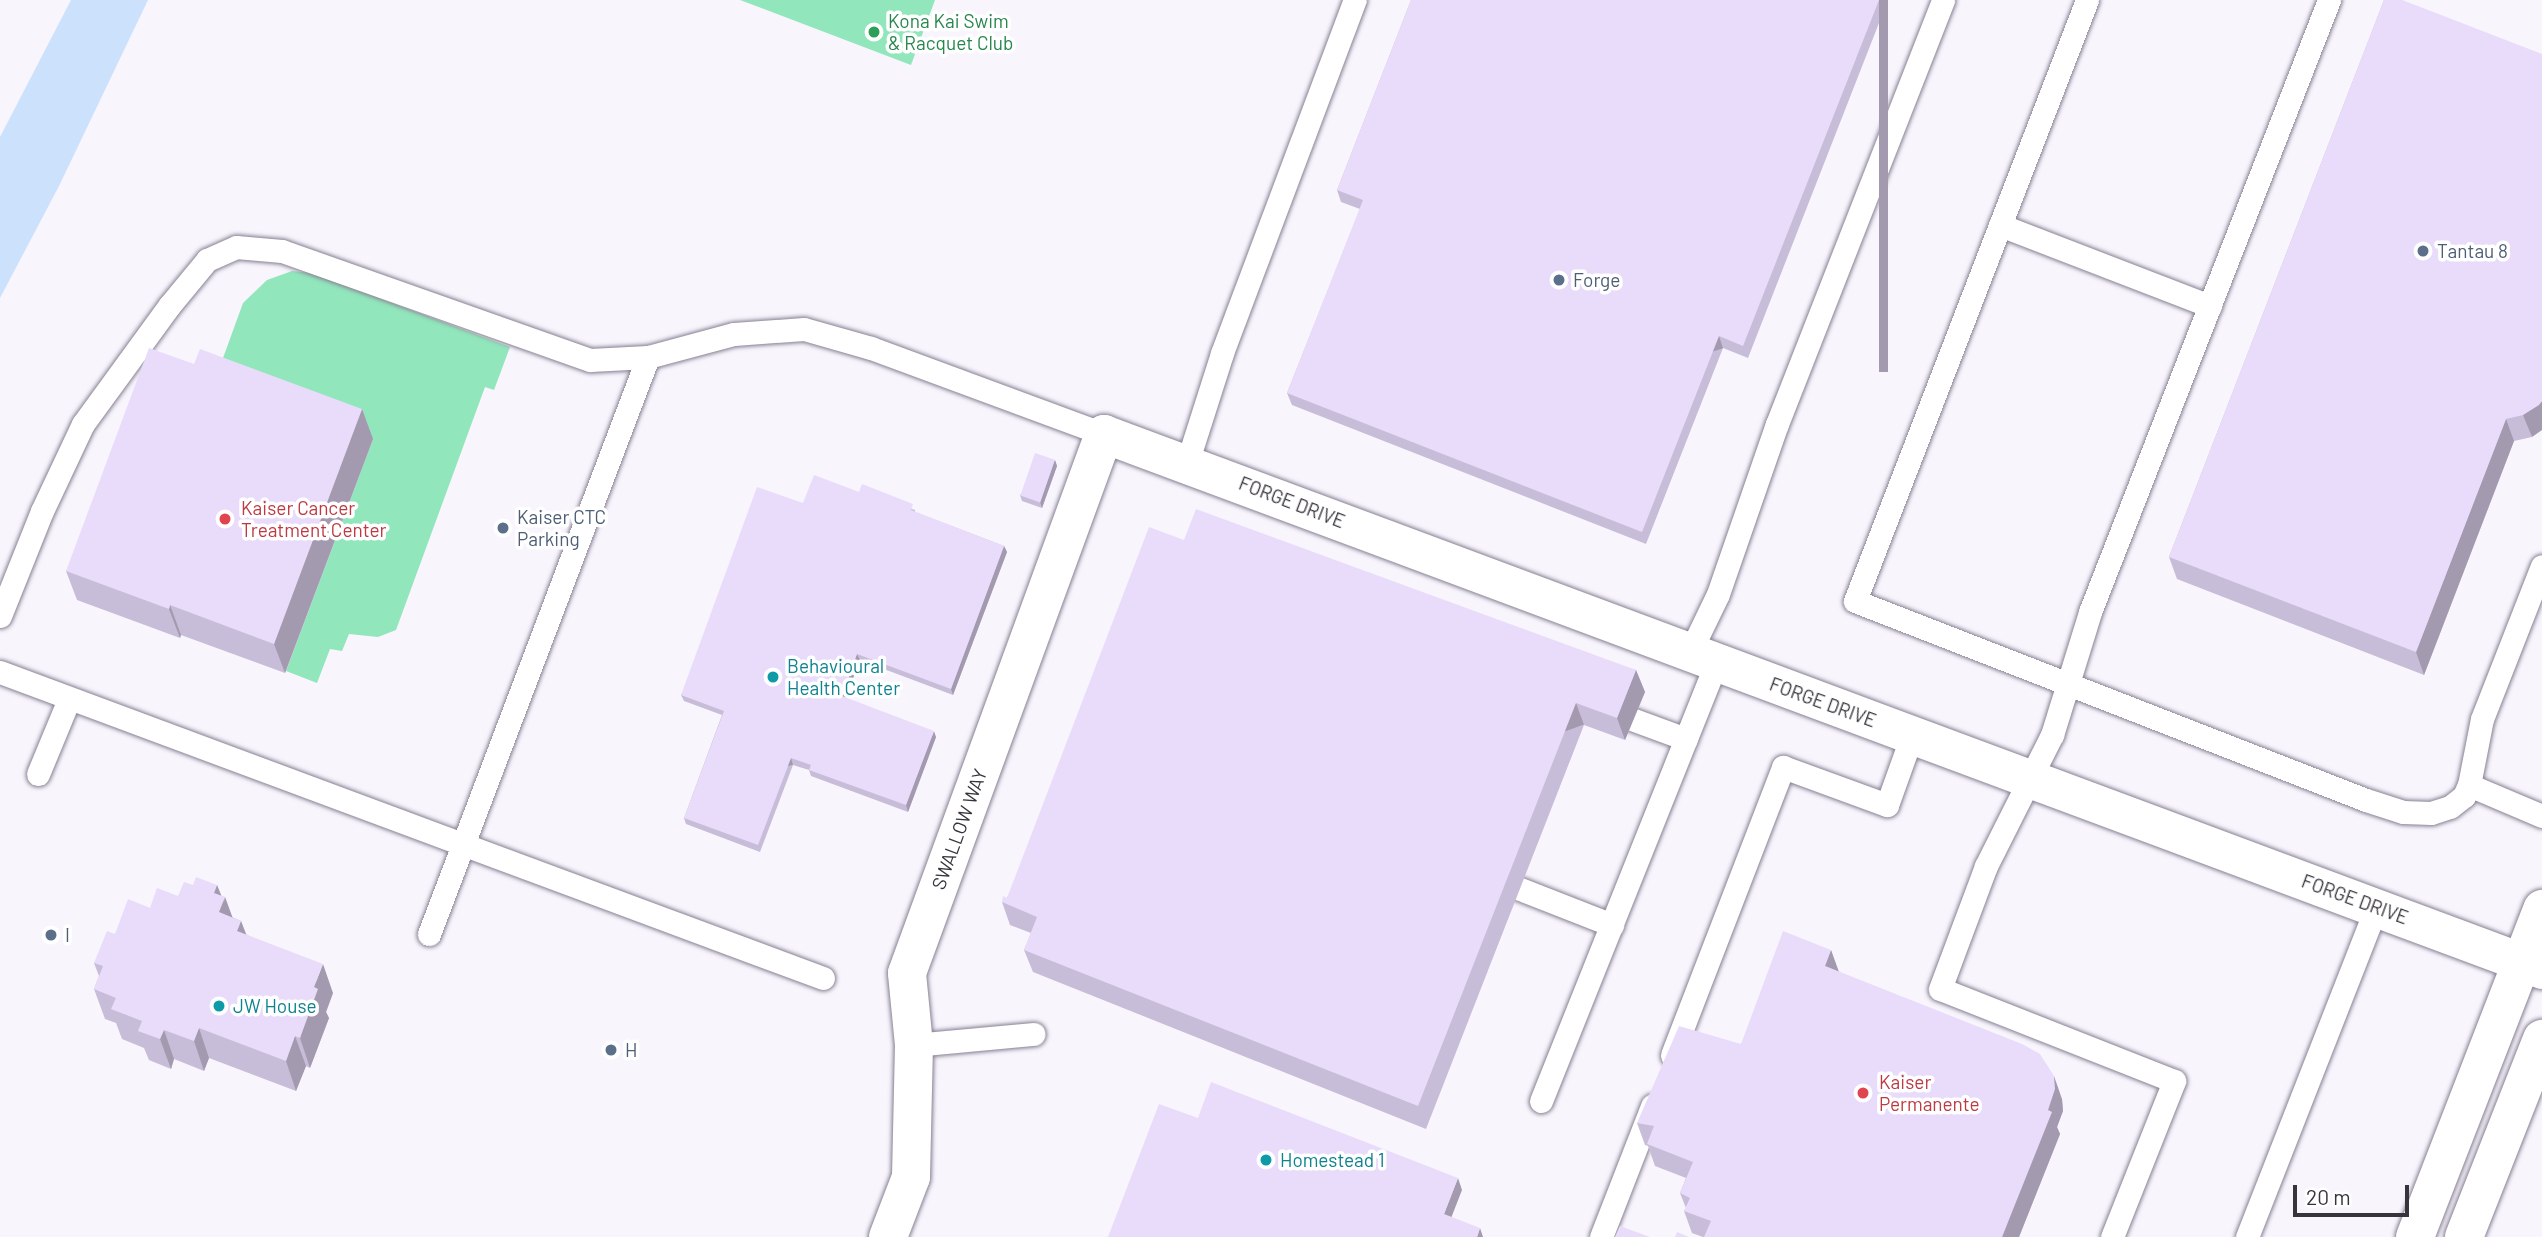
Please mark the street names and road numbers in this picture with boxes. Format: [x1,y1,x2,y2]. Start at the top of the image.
street label: FORGE DRIVE [1236,471,1348,533]
street label: FORGE DRIVE [1767,672,1879,732]
street label: SWALLOW WAY [927,765,991,893]
street label: FORGE DRIVE [2299,869,2411,929]

